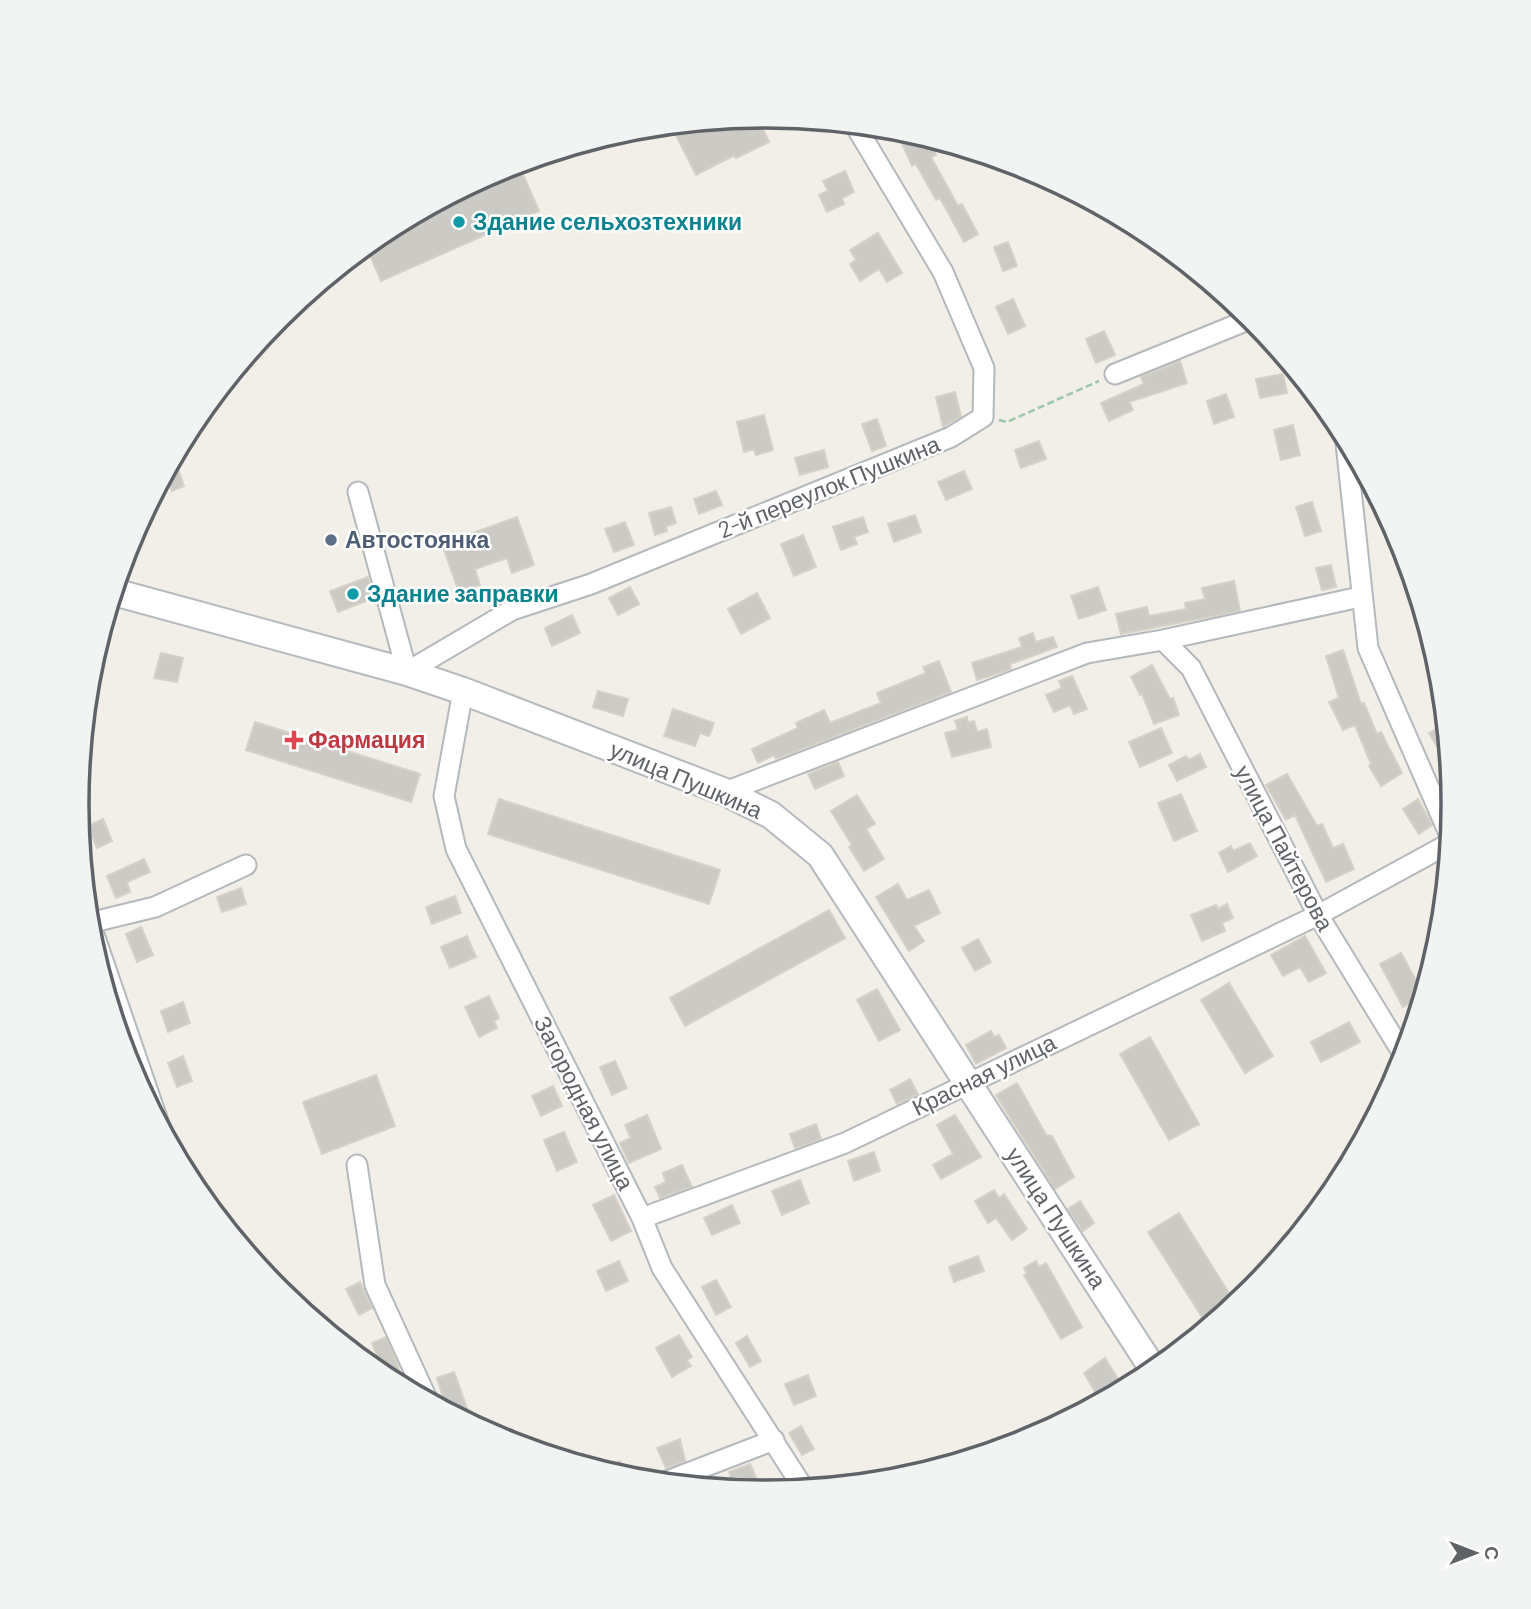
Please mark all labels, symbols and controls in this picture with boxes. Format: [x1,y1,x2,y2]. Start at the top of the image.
place label: Здание сельхозтехники [473,207,742,235]
marker: Здание сельхозтехники [451,214,467,230]
street label: 2-й переулок Пушкина [714,429,944,543]
place label: Автостоянка [345,525,489,553]
marker: Автостоянка [323,532,339,548]
place label: Здание заправки [367,579,559,607]
marker: Здание заправки [345,586,361,602]
place label: Фармация [308,725,425,753]
marker: Фармация [286,732,302,748]
street label: улица Пушкина [606,734,767,824]
street label: улица Пайтерова [1229,760,1340,935]
street label: Загородная улица [529,1011,641,1194]
street label: Красная улица [907,1027,1060,1121]
street label: улица Пушкина [1001,1142,1113,1293]
north arrow [1440,1518,1510,1588]
text: С [1481,1546,1504,1560]

